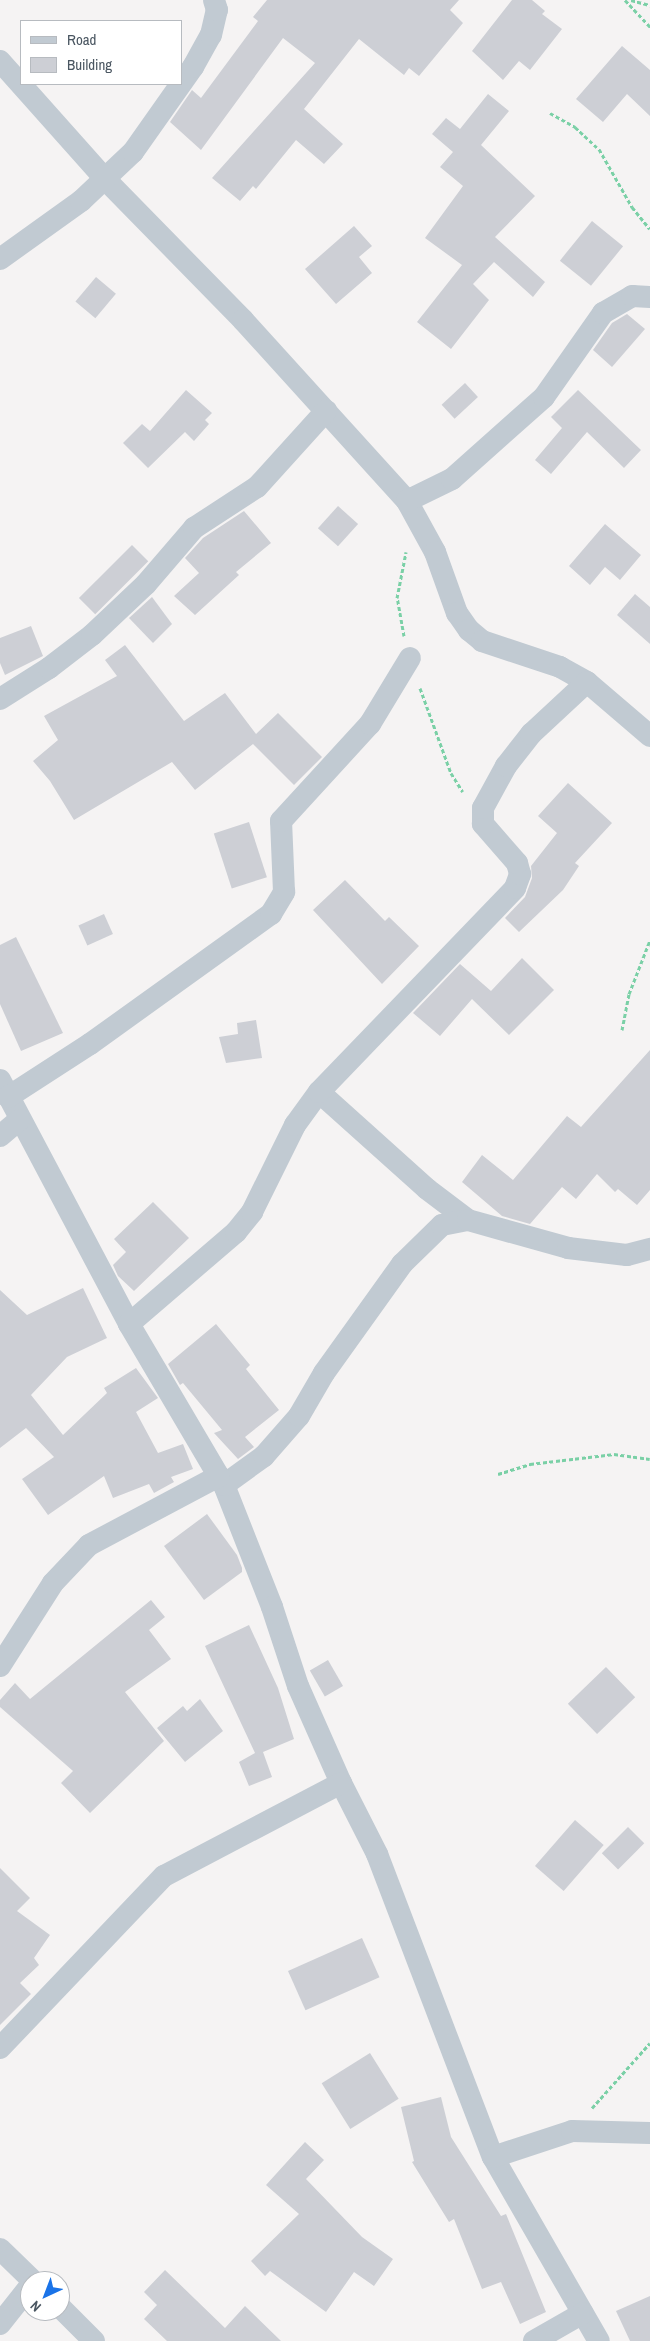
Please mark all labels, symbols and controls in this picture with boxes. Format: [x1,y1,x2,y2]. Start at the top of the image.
legend [20,20,182,85]
text: Road [67,29,96,50]
text: Building [67,54,112,75]
north arrow [20,2271,70,2321]
text: N [26,2297,45,2316]

